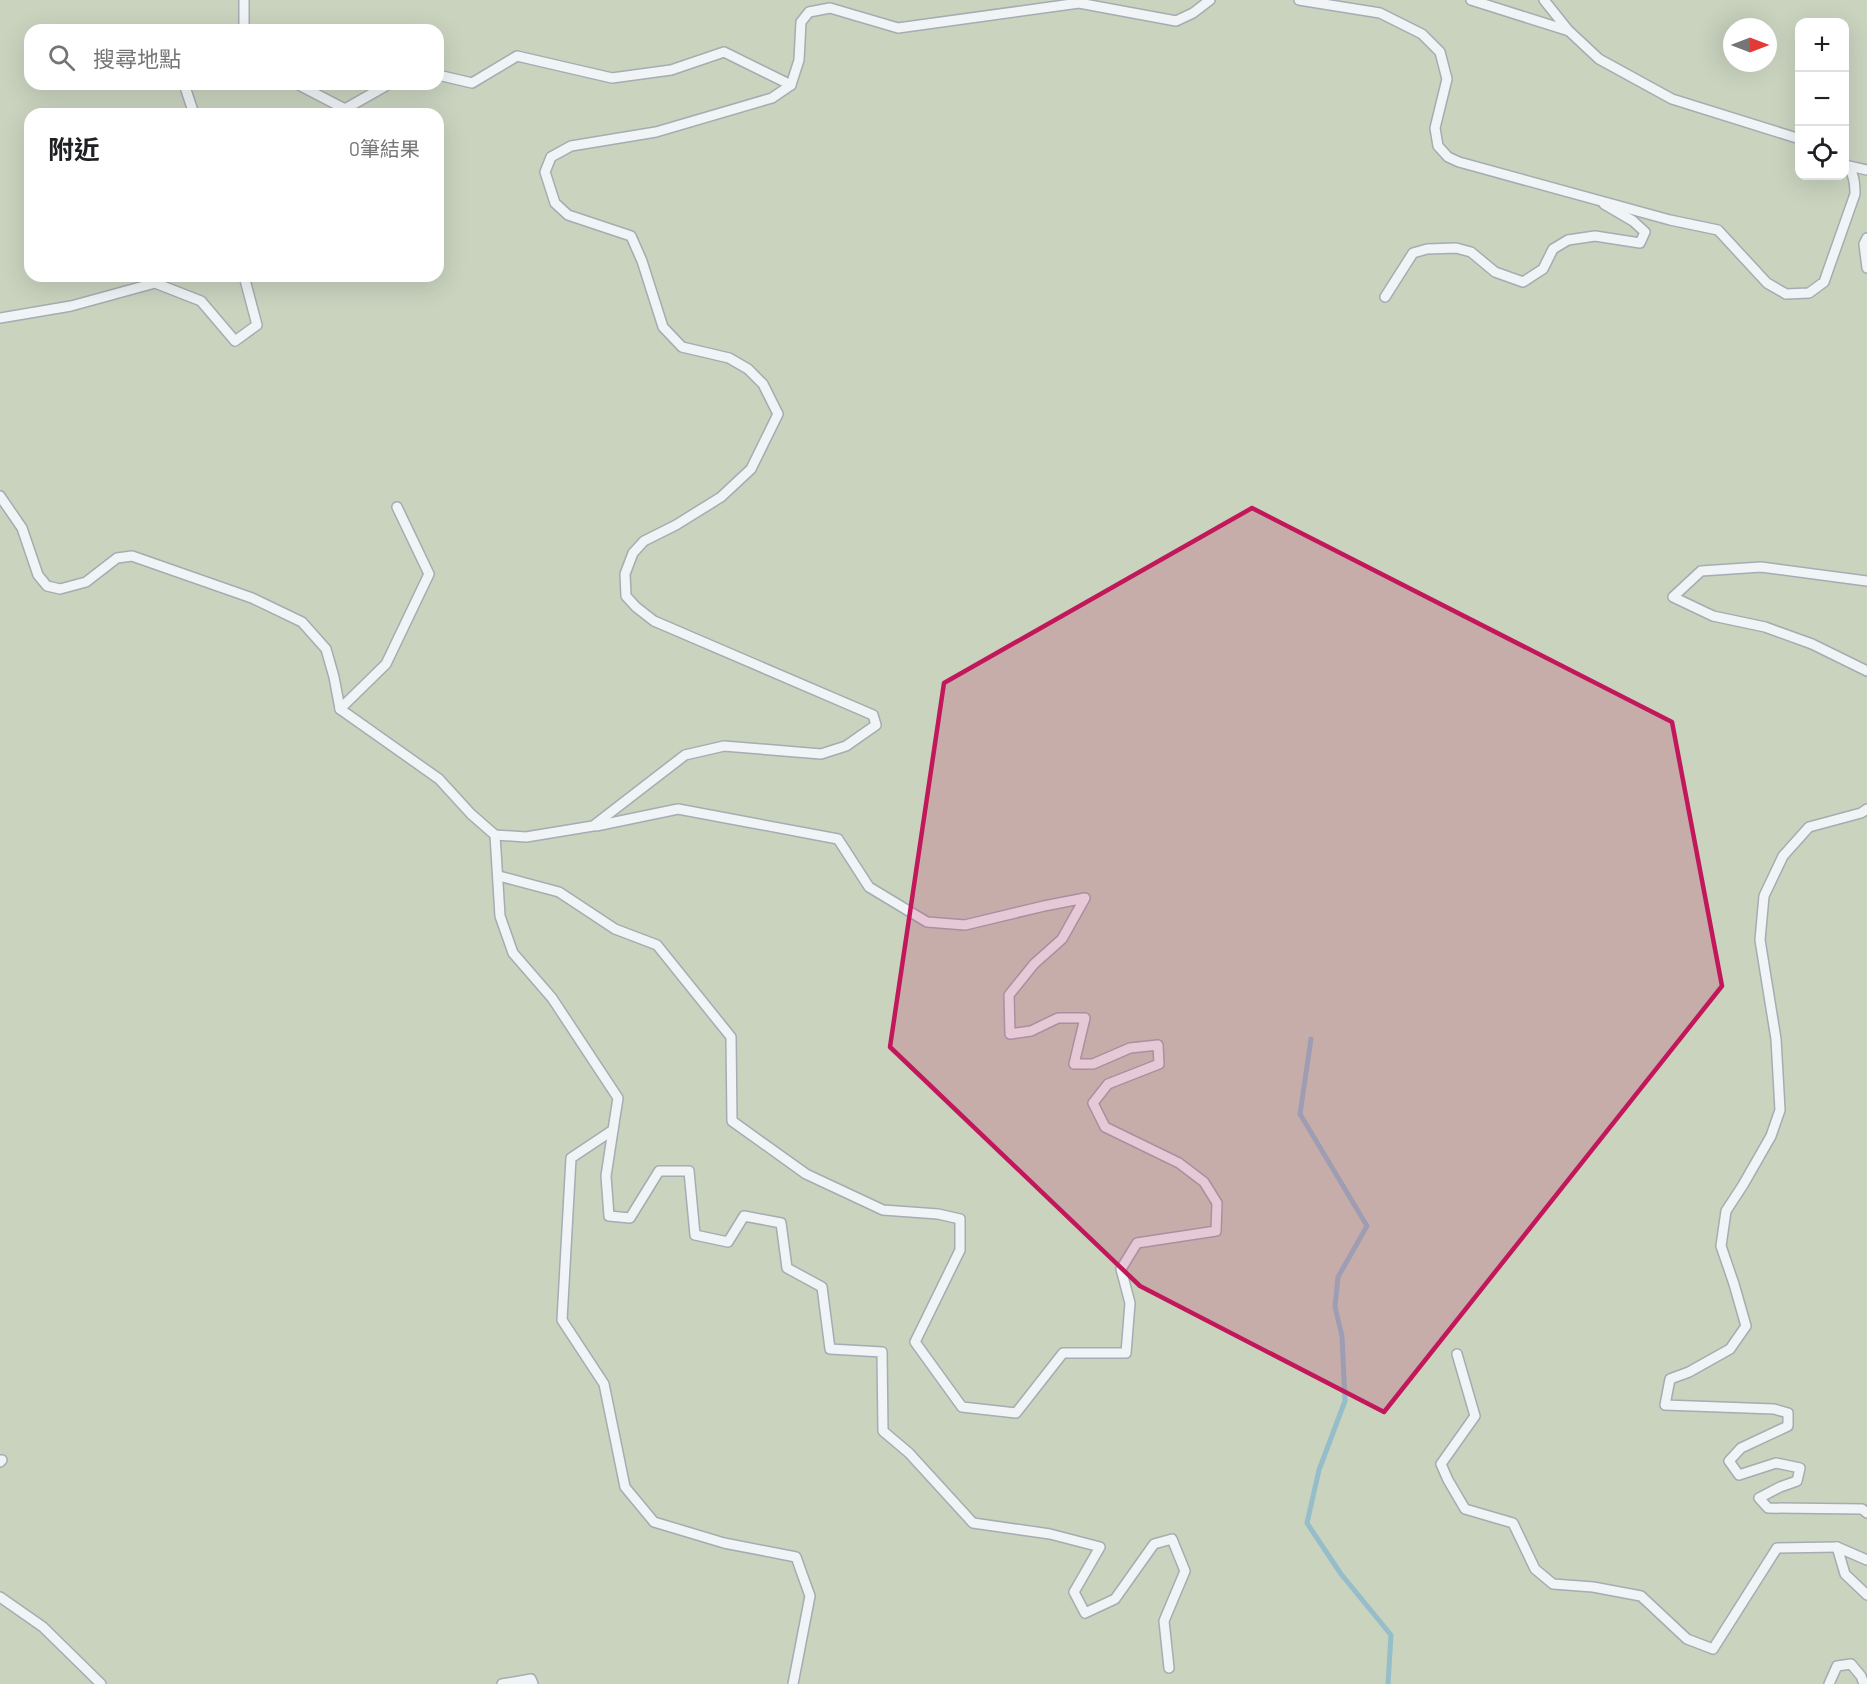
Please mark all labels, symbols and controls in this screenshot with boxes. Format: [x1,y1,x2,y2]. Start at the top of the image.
north arrow [1723,18,1777,72]
map controls [1795,18,1849,180]
button: + [1795,18,1849,72]
search box [24,24,444,90]
icon: search [45,41,78,74]
text: 搜尋地點 [93,45,181,71]
button: − [1795,72,1849,126]
button: locate [1795,126,1849,180]
text: 附近 [48,133,100,164]
text: 0筆結果 [349,136,420,160]

